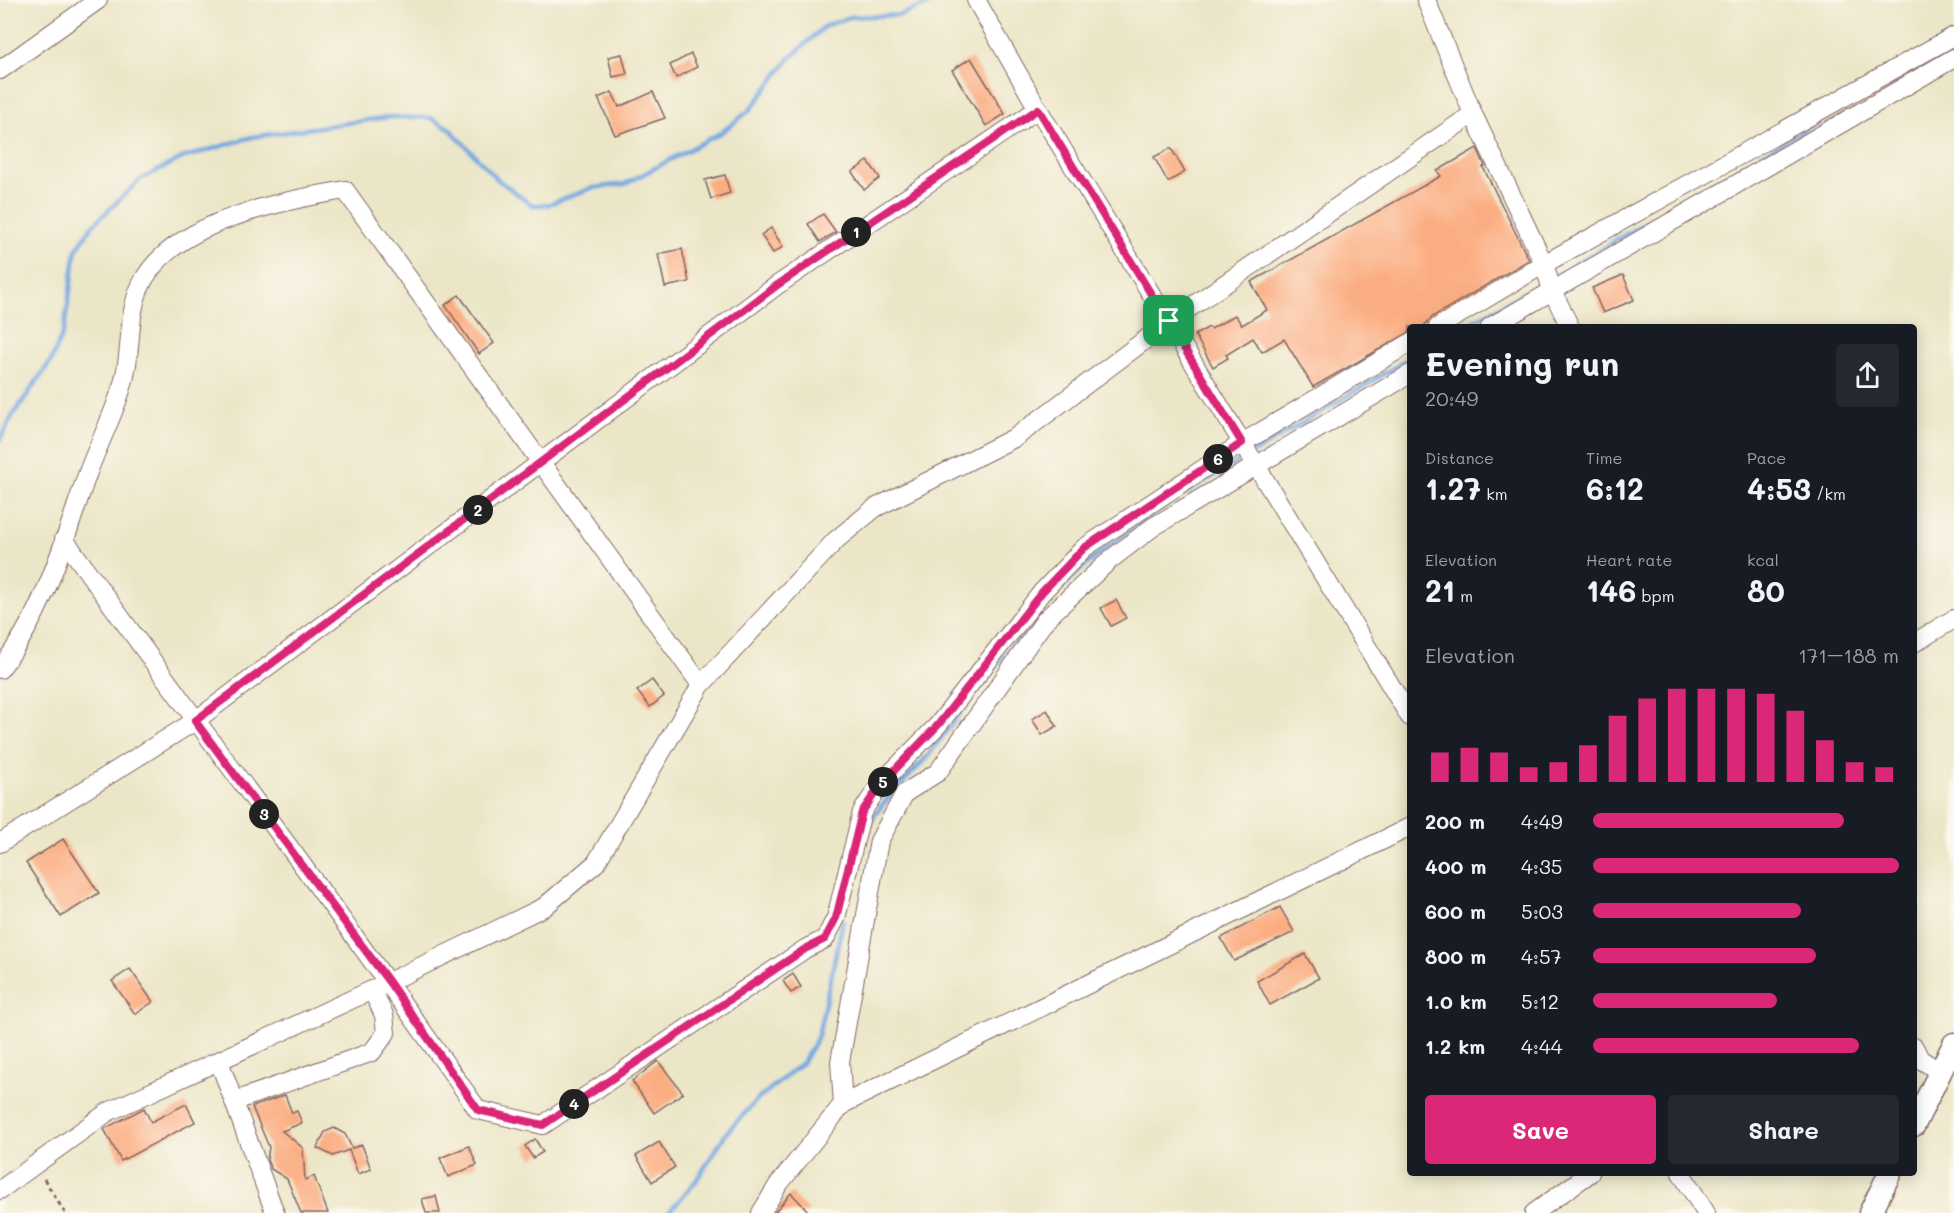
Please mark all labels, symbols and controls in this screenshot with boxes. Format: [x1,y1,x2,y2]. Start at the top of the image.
pin: 1 [841,217,871,247]
text: 1 [852,221,860,242]
pin [1143,295,1194,346]
icon: arrive [1152,304,1185,337]
text: Evening run [1425,341,1619,384]
button: share [1836,344,1899,407]
text: 20:49 [1425,385,1478,411]
pin: 6 [1203,444,1233,474]
text: Distance [1425,447,1494,468]
text: Time [1586,447,1622,468]
text: Pace [1747,447,1786,468]
text: 6 [1213,448,1223,469]
text: 1.27 [1425,468,1481,508]
text: 6:12 [1586,468,1644,508]
text: 4:53 [1747,468,1811,508]
text: km [1481,483,1507,504]
text: /km [1811,483,1846,504]
pin: 2 [463,495,493,525]
text: 2 [474,499,482,520]
text: Elevation [1425,549,1497,570]
text: Heart rate [1586,549,1672,570]
text: kcal [1747,549,1779,570]
text: 21 [1425,570,1455,610]
text: 146 [1586,570,1636,610]
text: 80 [1747,570,1785,610]
text: m [1455,585,1473,606]
text: bpm [1636,585,1674,606]
text: Elevation [1425,642,1515,668]
text: 171–188 m [1798,642,1899,668]
pin: 5 [868,767,898,797]
text: 5 [878,771,888,792]
pin: 3 [249,799,279,829]
text: 3 [259,803,269,824]
text: 200 m [1425,808,1485,834]
text: 4:49 [1521,808,1563,834]
text: 400 m [1425,853,1486,879]
text: 4:35 [1521,853,1562,879]
text: 600 m [1425,898,1486,924]
text: 5:03 [1521,898,1563,924]
text: 800 m [1425,943,1486,969]
text: 4:57 [1521,943,1562,969]
text: 1.0 km [1425,988,1487,1014]
text: 5:12 [1521,988,1559,1014]
text: 1.2 km [1425,1033,1485,1059]
text: 4:44 [1521,1033,1562,1059]
pin: 4 [559,1089,589,1119]
text: 4 [569,1093,579,1114]
button: Save [1425,1095,1656,1164]
button: Share [1668,1095,1899,1164]

